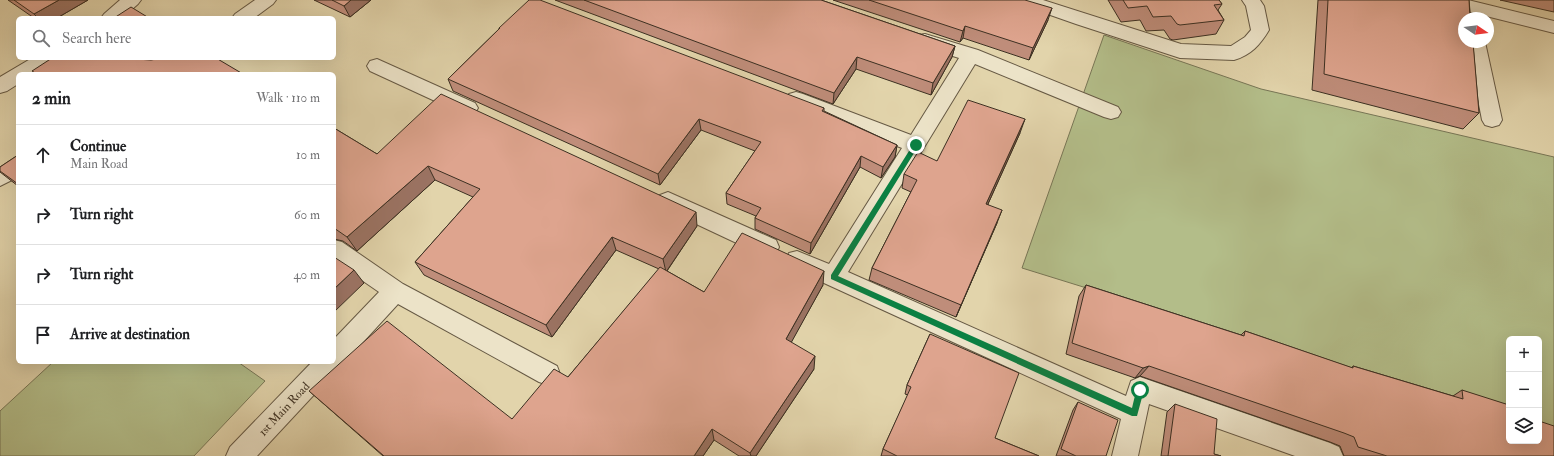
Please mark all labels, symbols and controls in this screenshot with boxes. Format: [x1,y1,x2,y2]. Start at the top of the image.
north arrow [1458,12,1494,48]
search box [16,16,336,60]
icon: search [30,27,52,49]
text: Search here [62,29,131,48]
text: 2 min [32,88,71,109]
text: Walk · 110 m [256,90,320,106]
route end [907,136,925,154]
text: Continue [70,137,126,156]
icon: ahead [32,144,54,166]
text: 10 m [296,147,320,163]
text: Main Road [70,156,128,172]
icon: right [32,204,54,226]
text: Turn right [70,205,133,224]
text: 60 m [294,207,320,223]
icon: right [32,264,54,286]
text: Turn right [70,265,133,284]
text: 40 m [294,267,320,283]
icon: arrive [32,324,54,346]
text: Arrive at destination [70,325,190,344]
map controls [1506,336,1542,444]
button: + [1506,336,1542,372]
button: − [1506,372,1542,408]
street label: 1st Main Road [256,379,313,439]
route start [1131,381,1149,399]
button: layers [1506,408,1542,444]

